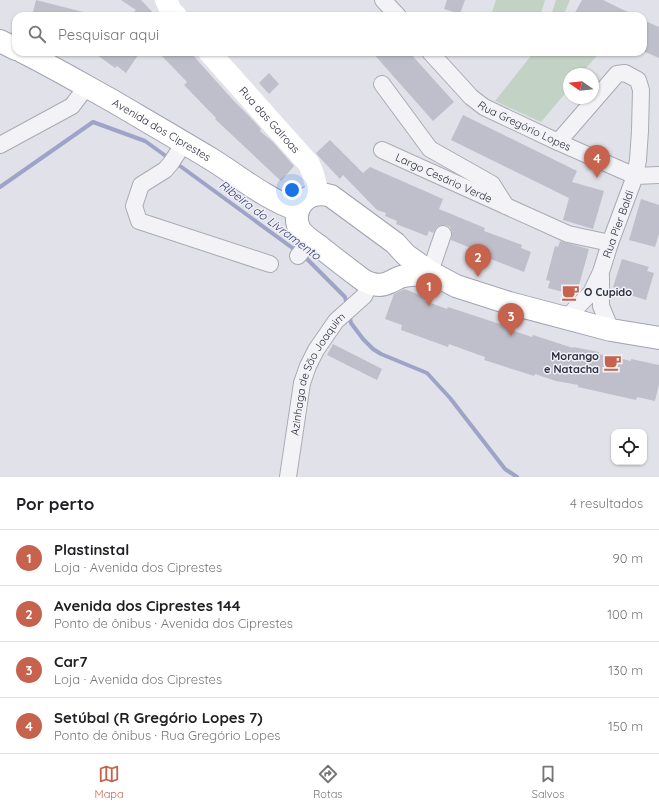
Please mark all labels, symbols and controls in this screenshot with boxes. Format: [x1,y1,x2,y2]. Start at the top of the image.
search box [12,12,647,56]
icon: search [26,23,48,45]
text: Pesquisar aqui [58,25,159,44]
north arrow [563,68,599,104]
street label: Rua das Galroas [236,84,303,156]
street label: Avenida dos Ciprestes [110,95,213,164]
street label: Rua Gregório Lopes [475,98,573,154]
pin: 4 [584,145,610,178]
street label: Largo Cesário Verde [393,150,495,206]
water label: Ribeira do Livramento [216,177,324,263]
your location [282,180,302,200]
street label: Rua Pier Baldi [599,188,637,260]
pin: 2 [465,244,491,277]
pin: 1 [416,273,442,306]
cafe icon: O Cupido [561,282,581,302]
place label: O Cupido [584,285,632,299]
pin: 3 [498,303,524,336]
street label: Azinhaga de São Joaquim [287,309,348,436]
place label: Morango e Natacha [544,349,599,376]
cafe icon: Morango e Natacha [602,352,622,372]
map controls [611,429,647,465]
button: locate [611,429,647,465]
text: Por perto [16,493,94,514]
text: 4 resultados [570,495,643,511]
text: Plastinstal [54,540,129,559]
text: 1 [26,550,32,566]
text: 90 m [613,550,643,566]
text: Loja · Avenida dos Ciprestes [54,559,222,575]
text: Avenida dos Ciprestes 144 [54,596,241,615]
text: 2 [25,606,33,622]
text: 100 m [607,606,643,622]
text: Ponto de ônibus · Avenida dos Ciprestes [54,615,293,631]
text: Car7 [54,652,88,671]
text: 3 [26,662,32,678]
text: 130 m [608,662,643,678]
text: Loja · Avenida dos Ciprestes [54,671,222,687]
text: Setúbal (R Gregório Lopes 7) [54,708,263,727]
text: 4 [25,718,33,734]
text: 150 m [608,718,643,734]
text: Ponto de ônibus · Rua Gregório Lopes [54,727,280,743]
tab: Mapa [95,763,124,801]
tab: Rotas [313,763,342,801]
tab: Salvos [532,763,564,801]

